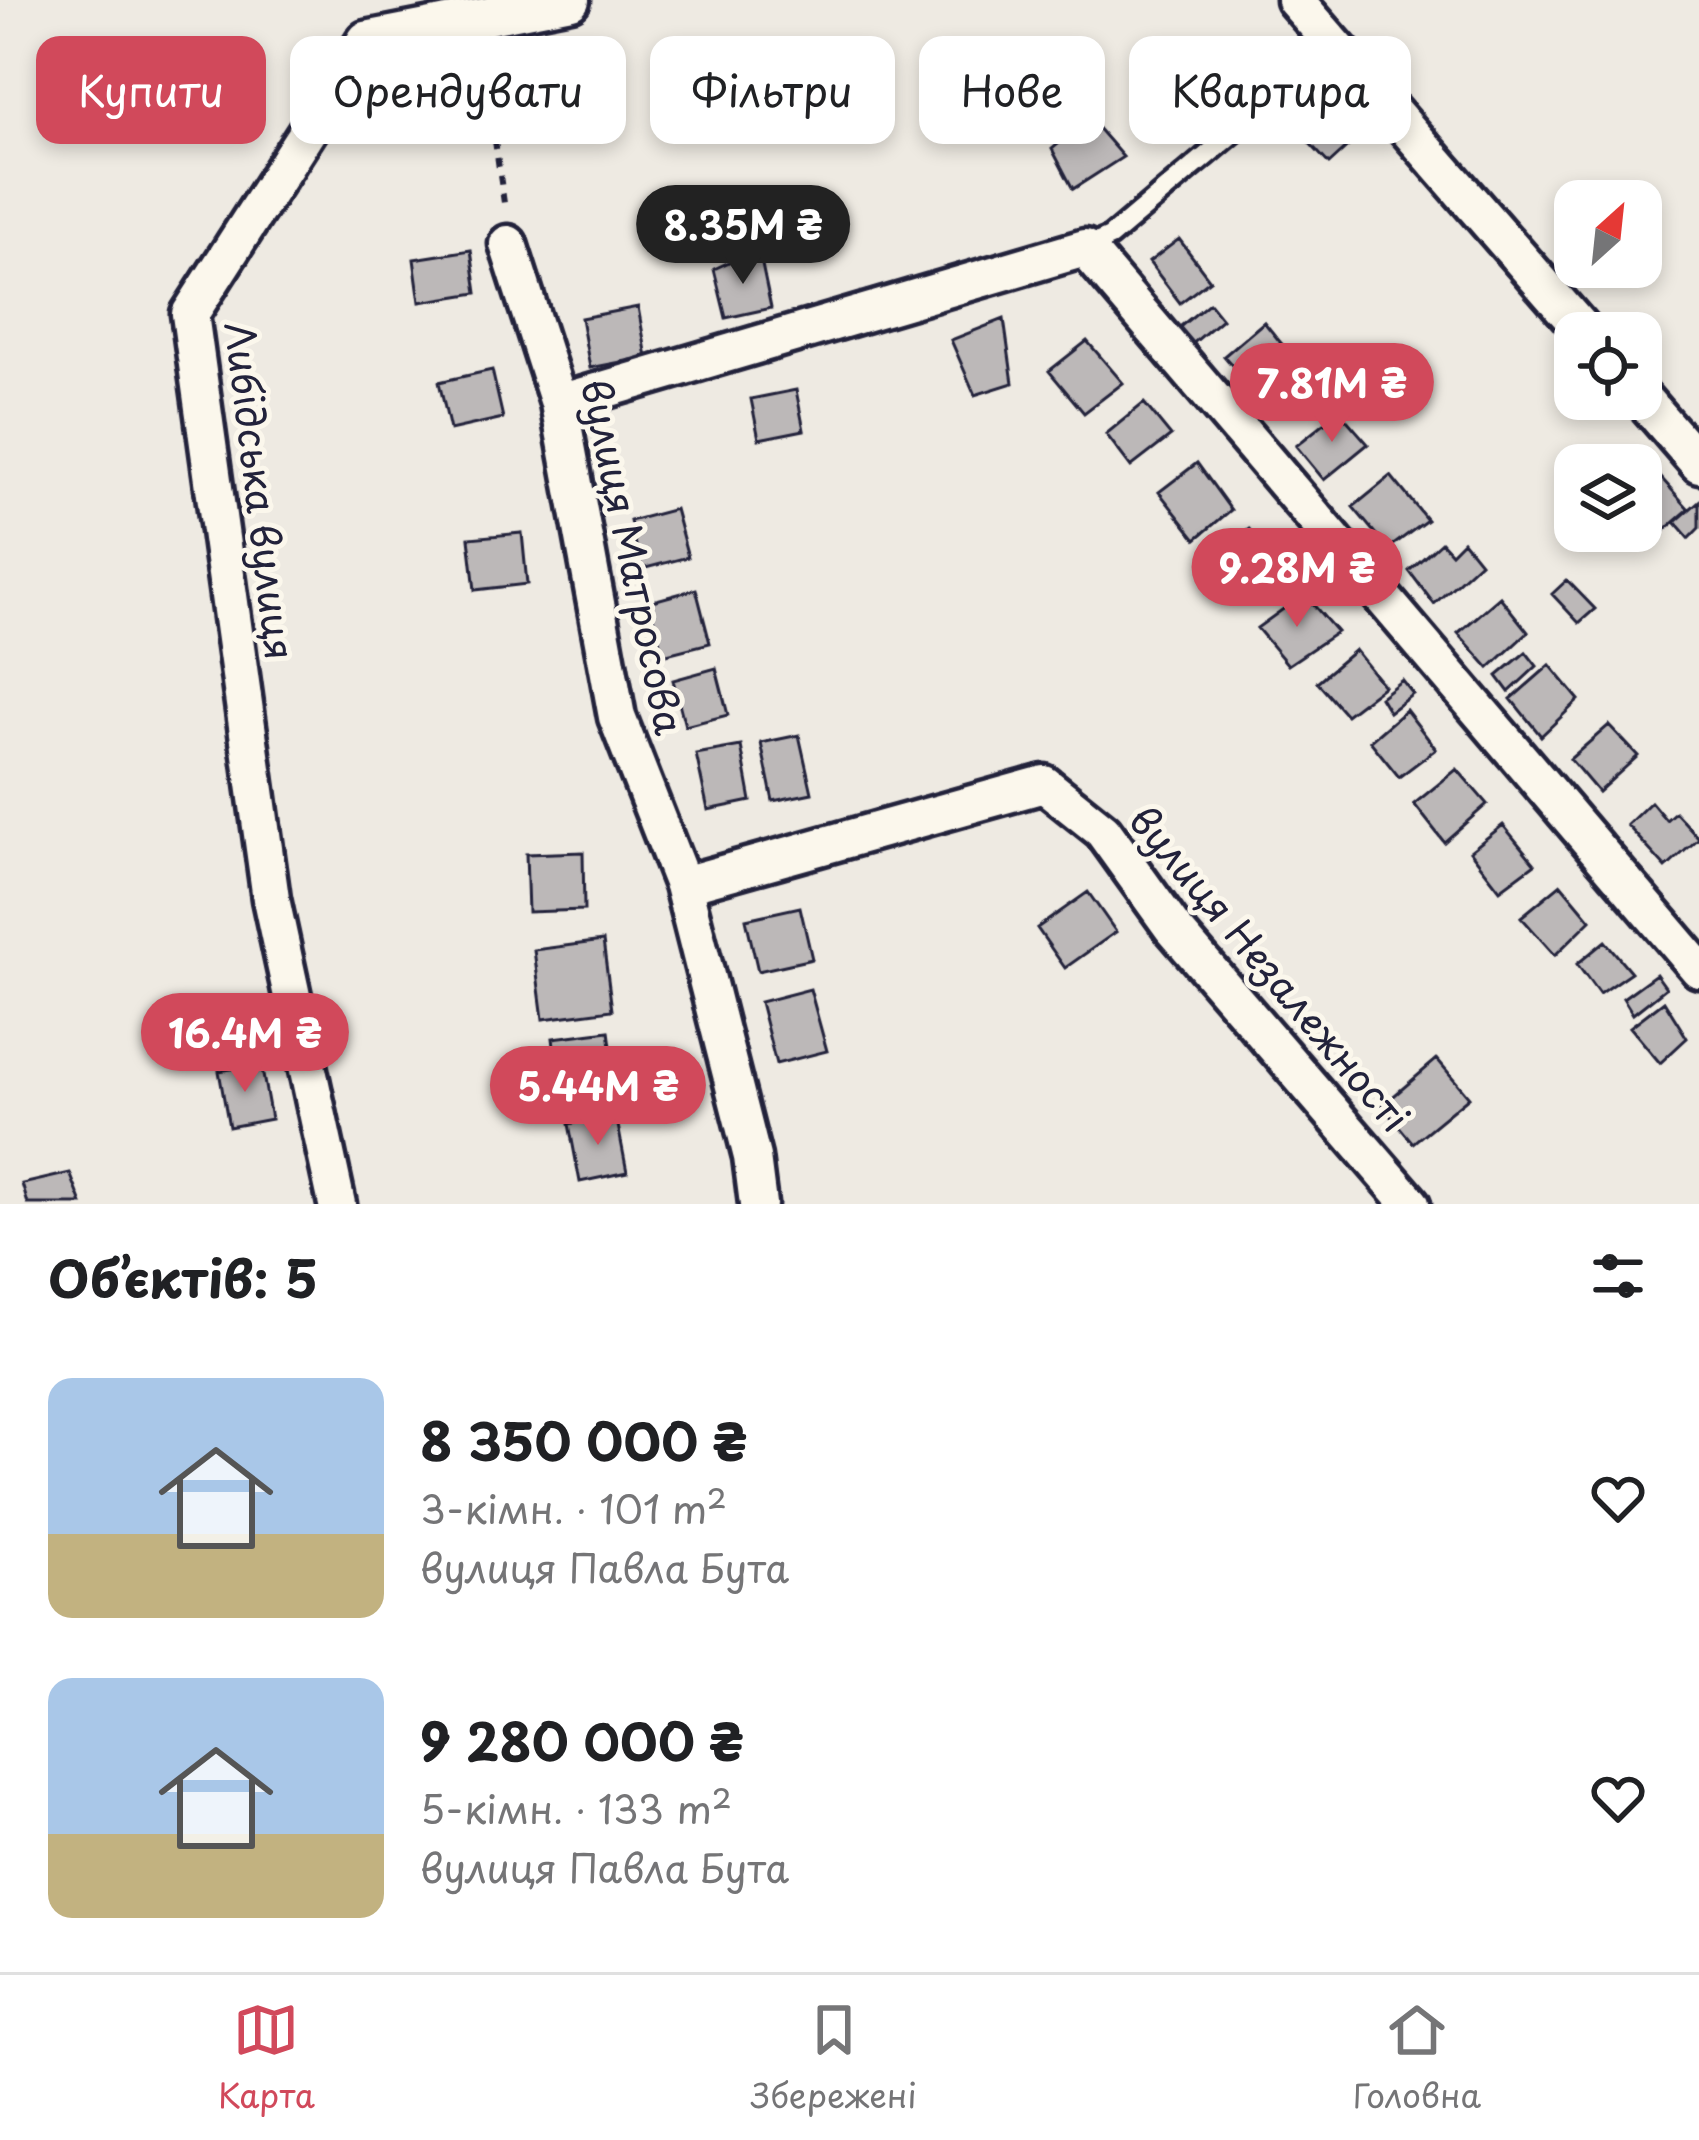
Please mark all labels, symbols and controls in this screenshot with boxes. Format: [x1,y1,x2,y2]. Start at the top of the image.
chip: Купити [36,36,266,144]
chip: Орендувати [290,36,626,144]
chip: Фільтри [650,36,895,144]
chip: Нове [919,36,1105,144]
chip: Квартира [1129,36,1411,144]
north arrow [1554,180,1662,288]
map controls [1554,180,1662,552]
pin: 8.35M ₴ [632,185,854,287]
text: 8.35M ₴ [663,194,823,253]
button: locate [1554,312,1662,420]
street label: Либідська вулиця [211,318,311,663]
pin: 7.81M ₴ [1221,343,1443,445]
text: 7.81M ₴ [1257,352,1407,411]
street label: вулиця Матросова [568,373,701,740]
button: layers [1554,444,1662,552]
pin: 9.28M ₴ [1186,528,1408,630]
text: 9.28M ₴ [1219,537,1375,596]
street label: вулиця Незалежності [1117,791,1425,1143]
pin: 16.4M ₴ [134,993,356,1095]
text: 16.4M ₴ [168,1002,322,1061]
pin: 5.44M ₴ [487,1046,709,1148]
text: 5.44M ₴ [517,1055,679,1114]
text: Об’єктів: 5 [48,1238,318,1315]
icon: filters [1585,1243,1651,1309]
text: 8 350 000 ₴ [420,1401,747,1478]
icon: home [144,1426,288,1570]
icon: heart [1585,1465,1651,1531]
text: 3-кімн. · 101 m² [420,1478,727,1537]
text: вулиця Павла Бута [420,1537,789,1596]
text: 9 280 000 ₴ [420,1701,744,1778]
icon: home [144,1726,288,1870]
icon: heart [1585,1765,1651,1831]
text: 5-кімн. · 133 m² [420,1778,732,1837]
text: вулиця Павла Бута [420,1837,789,1896]
tab: Карта [218,1997,315,2119]
tab: Збережені [751,1997,917,2119]
tab: Головна [1353,1997,1481,2119]

